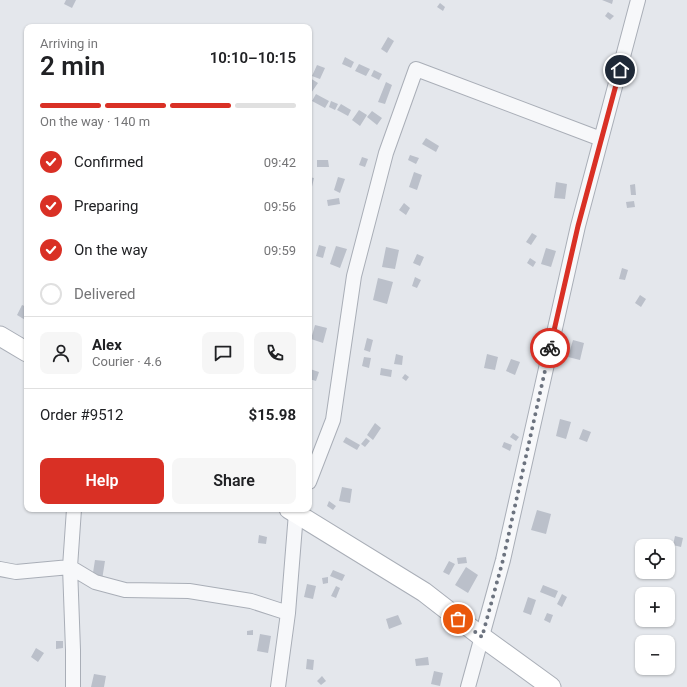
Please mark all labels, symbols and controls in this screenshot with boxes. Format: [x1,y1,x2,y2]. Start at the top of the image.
text: Arriving in [40,36,98,51]
text: 10:10–10:15 [210,49,296,67]
text: 2 min [40,51,105,81]
pin [603,53,637,87]
icon: home [609,59,631,81]
text: On the way · 140 m [40,114,150,129]
icon: check [40,151,62,173]
text: Confirmed [74,153,144,171]
text: 09:42 [264,155,296,170]
icon: check [40,195,62,217]
text: Preparing [74,197,138,215]
text: 09:56 [264,199,296,214]
icon: check [40,239,62,261]
text: On the way [74,241,148,259]
text: 09:59 [264,243,296,258]
text: Delivered [74,285,136,303]
courier [530,328,570,368]
button: person [40,332,82,374]
button: chat [202,332,244,374]
button: phone [254,332,296,374]
text: Alex [92,336,122,354]
icon: bike [539,337,561,359]
text: Courier · 4.6 [92,354,162,369]
text: Order #9512 [40,406,123,424]
text: $15.98 [249,406,296,424]
button: Help [40,458,164,504]
button: Share [172,458,296,504]
map controls [635,539,675,675]
button: locate [635,539,675,579]
button: + [635,587,675,627]
pin [441,602,475,636]
icon: bag [447,608,469,630]
button: − [635,635,675,675]

